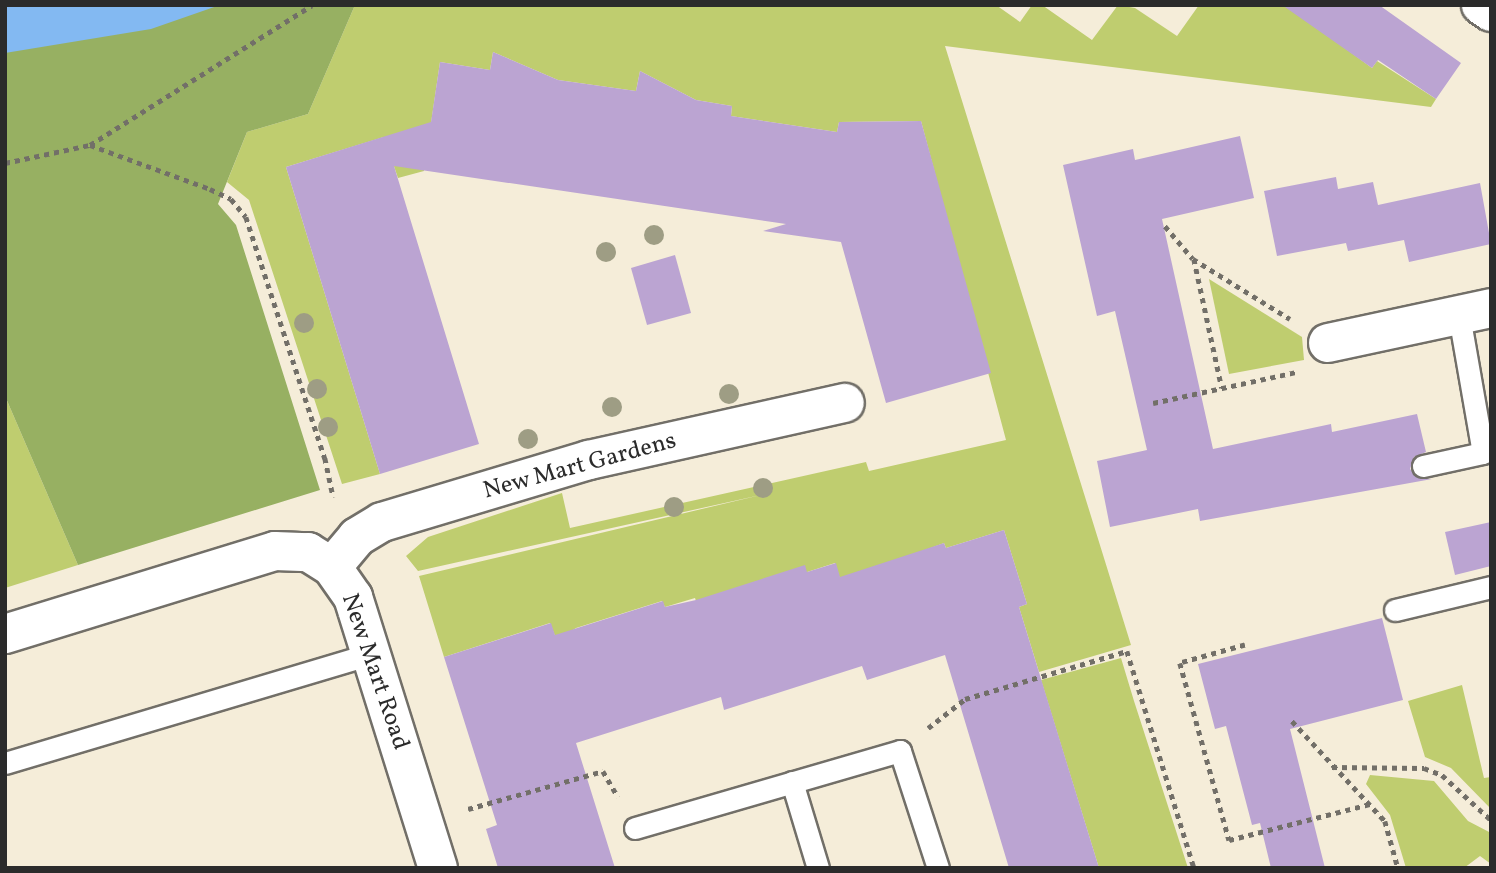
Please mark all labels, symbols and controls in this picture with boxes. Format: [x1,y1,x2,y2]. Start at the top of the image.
street label: New Mart Gardens [480,427,680,507]
street label: New Mart Road [334,590,414,754]

